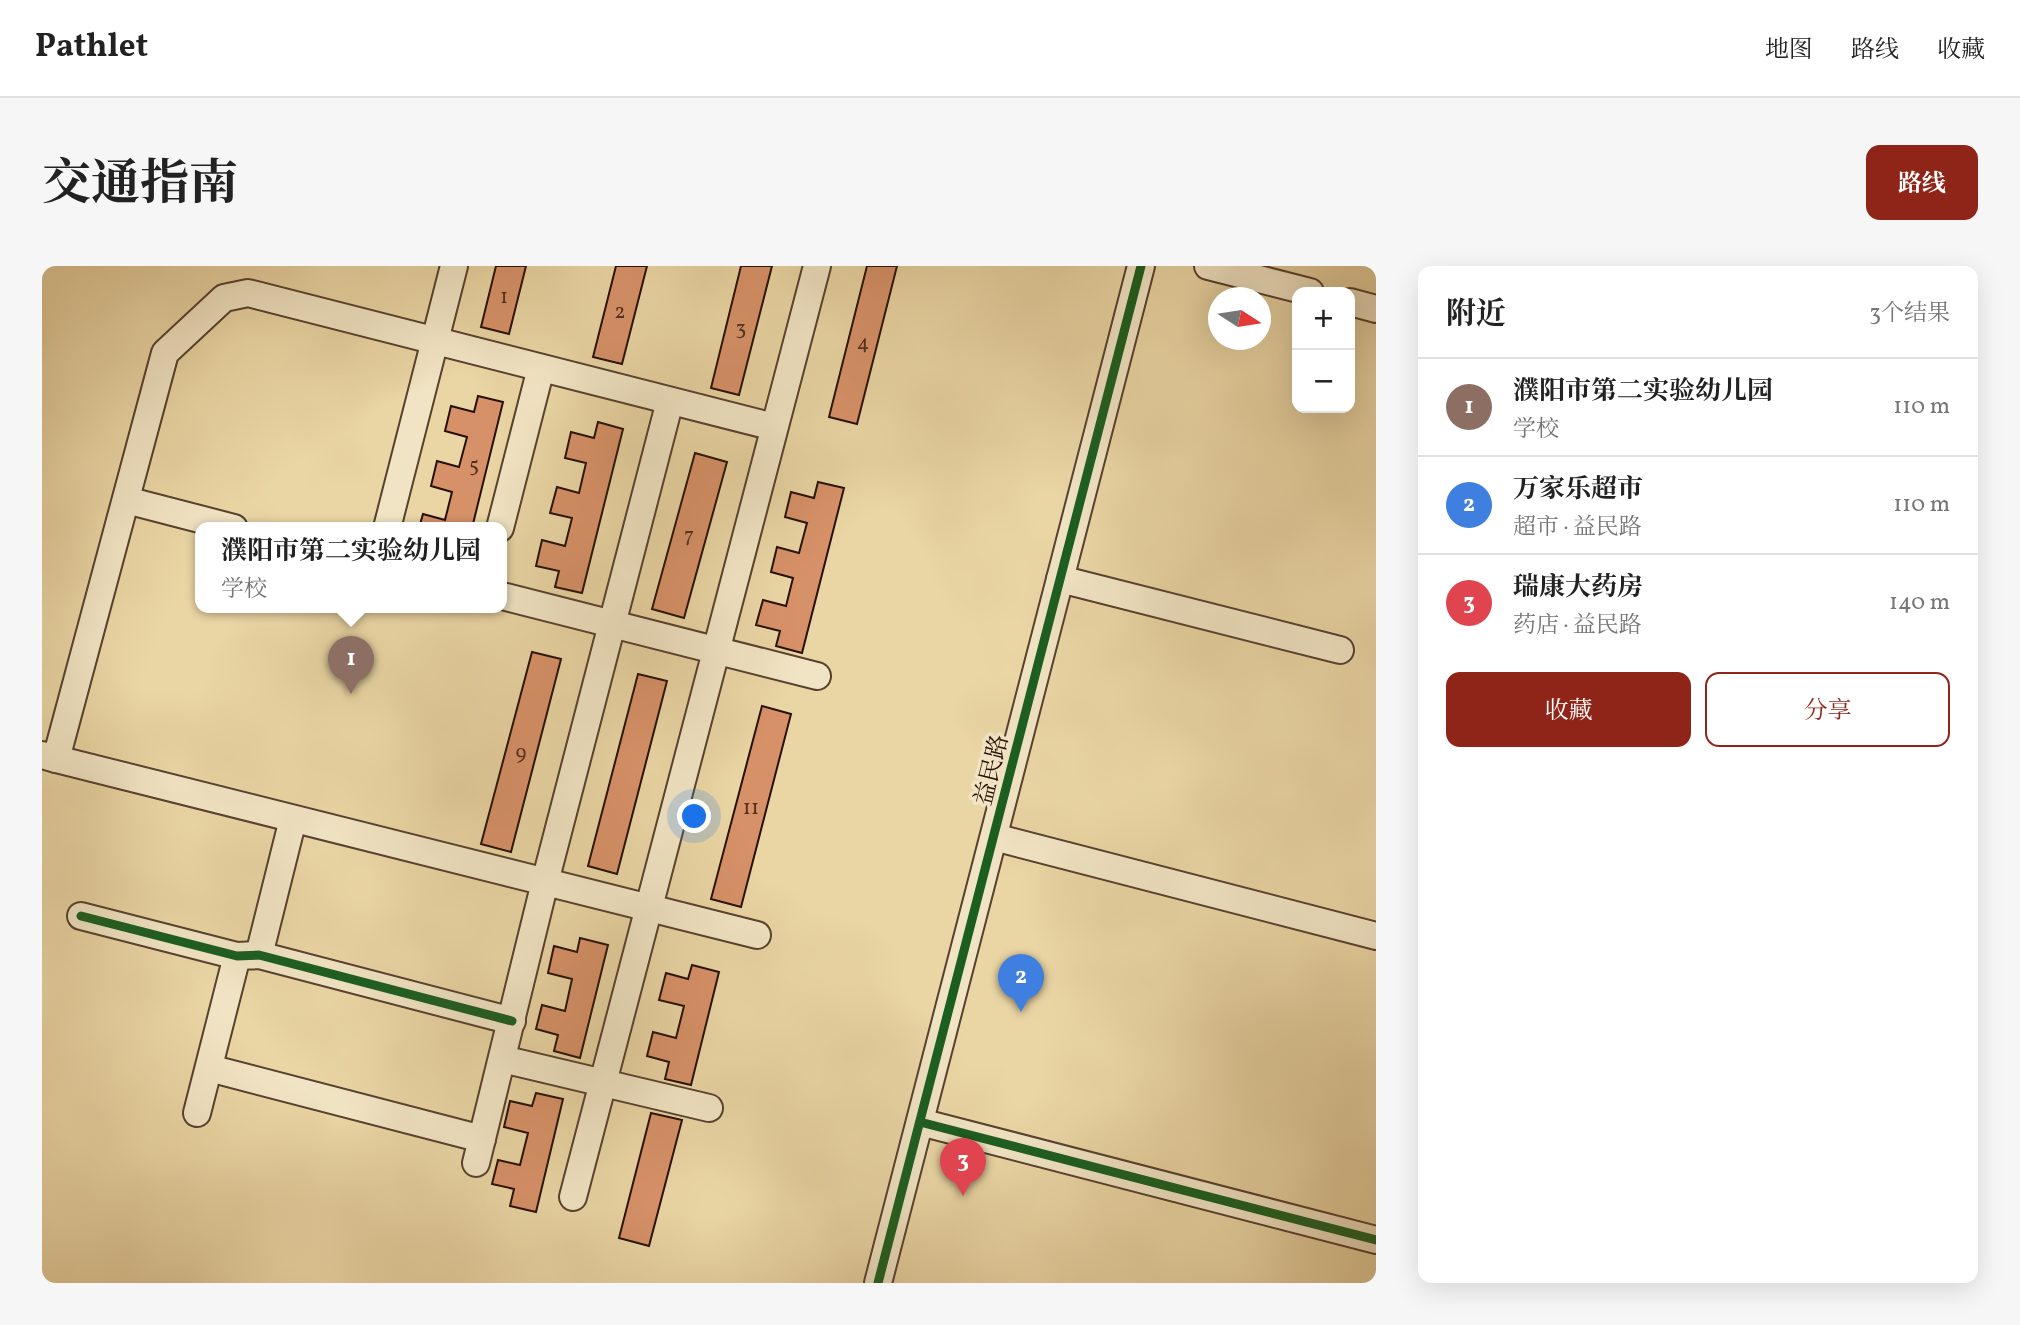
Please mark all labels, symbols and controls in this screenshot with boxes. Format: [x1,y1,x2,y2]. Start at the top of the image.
text: Pathlet [35,25,148,71]
text: 地图 [1765,34,1813,68]
text: 路线 [1851,34,1899,68]
text: 收藏 [1937,34,1985,68]
button: 路线 [1866,145,1978,220]
text: 交通指南 [42,152,238,221]
house number: 1 [500,283,508,312]
north arrow [1208,287,1271,350]
map controls [1292,287,1355,413]
button: + [1292,287,1355,350]
text: 附近 [1446,294,1506,336]
house number: 2 [614,298,626,327]
text: 3个结果 [1869,298,1950,330]
house number: 3 [736,314,746,343]
house number: 4 [857,329,869,358]
button: − [1292,350,1355,413]
text: 濮阳市第二实验幼儿园 [1513,374,1773,410]
text: 1 [1464,391,1474,423]
text: 110 m [1893,391,1950,423]
text: 学校 [1513,414,1559,446]
house number: 5 [469,451,479,480]
text: 万家乐超市 [1513,472,1643,508]
text: 2 [1463,489,1475,521]
text: 110 m [1893,489,1950,521]
text: 超市 · 益民路 [1513,512,1642,544]
popup [195,522,507,613]
house number: 7 [684,522,694,551]
text: 濮阳市第二实验幼儿园 [221,534,481,570]
text: 瑞康大药房 [1513,570,1643,606]
text: 学校 [221,574,267,606]
text: 3 [1463,587,1475,619]
text: 140 m [1889,587,1950,619]
text: 药店 · 益民路 [1513,610,1642,642]
pin: 1 [328,636,374,694]
button: 收藏 [1446,672,1691,747]
button: 分享 [1705,672,1950,747]
street label: 益民路 [968,731,1018,810]
house number: 9 [516,739,527,768]
house number: 11 [743,794,759,823]
your location [677,799,711,833]
pin: 2 [998,954,1044,1012]
pin: 3 [940,1138,986,1196]

